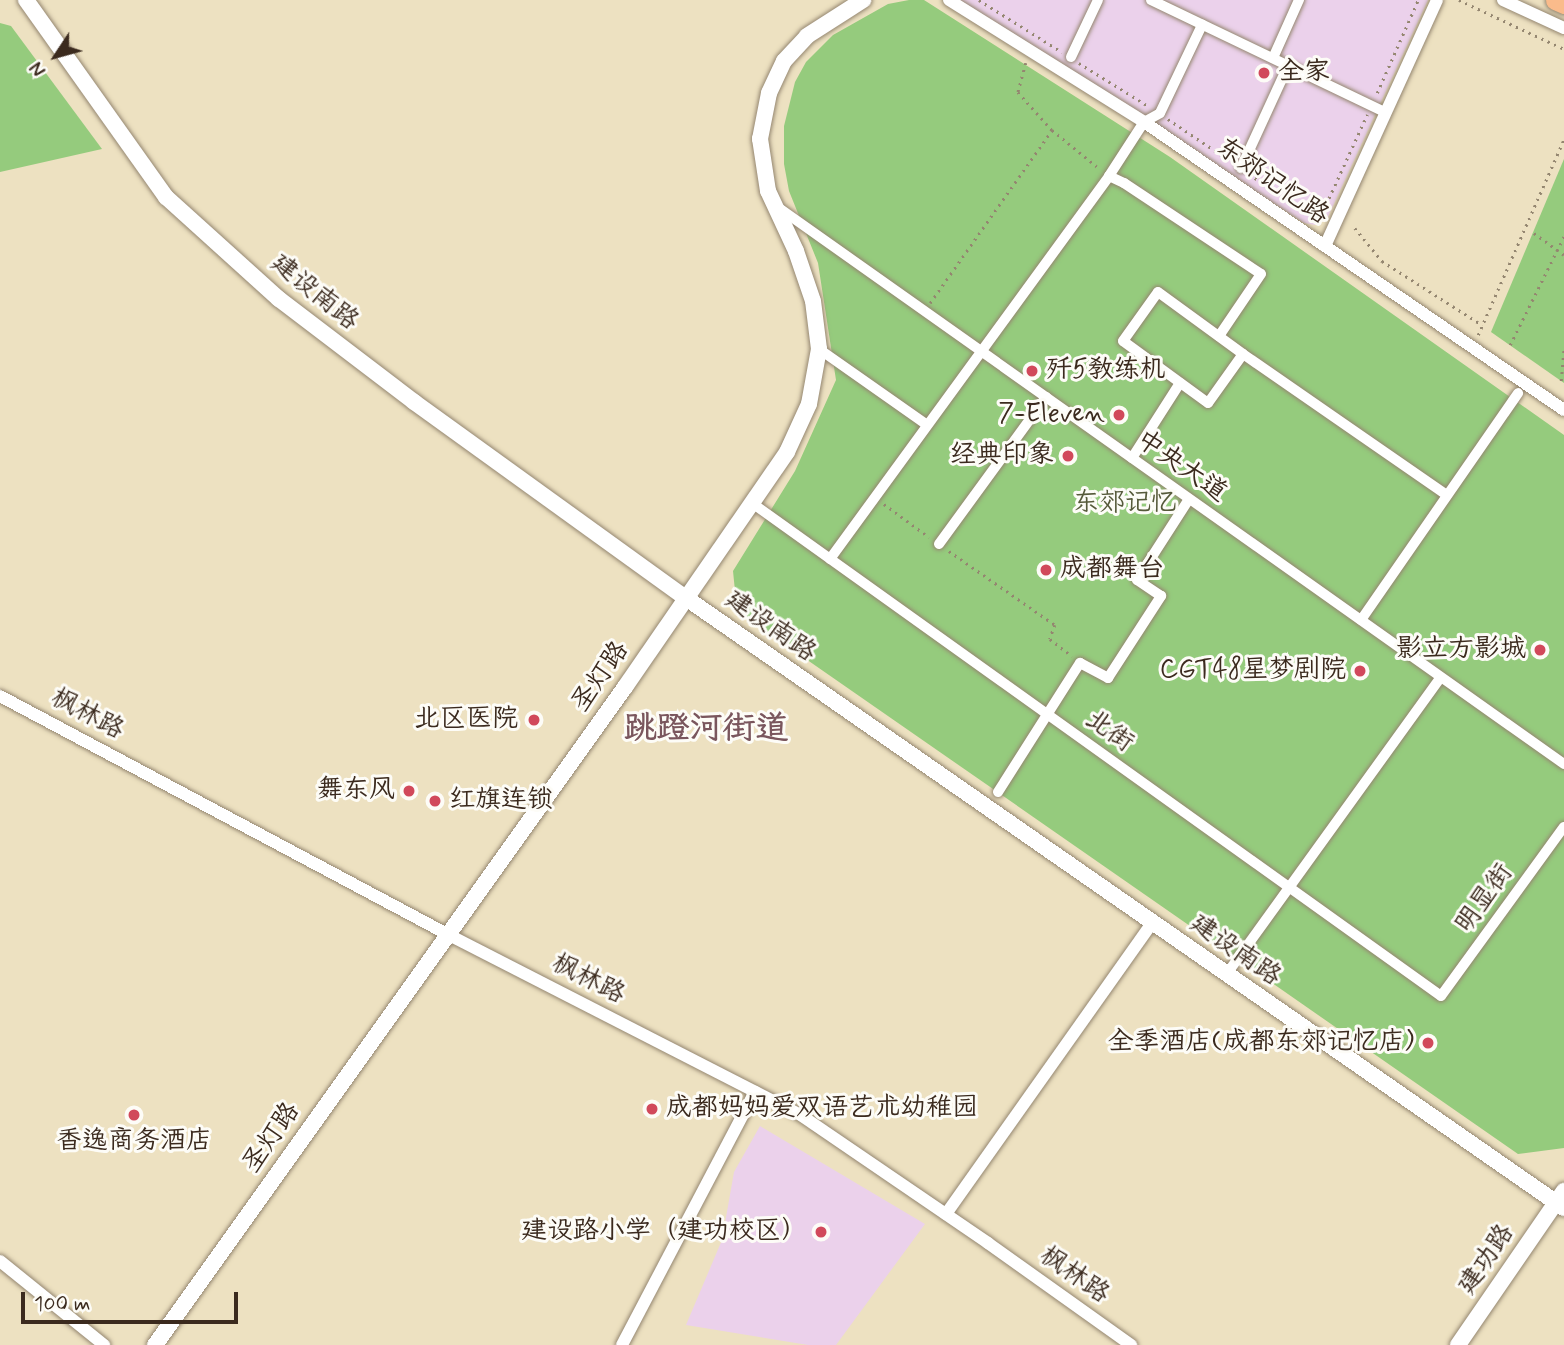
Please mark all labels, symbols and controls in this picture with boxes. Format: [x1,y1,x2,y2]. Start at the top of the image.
north arrow [21,21,91,91]
text: N [25,56,52,81]
place label: 全家 [1278,57,1330,89]
marker: 全家 [1256,65,1272,81]
street label: 东郊记忆路 [1210,132,1334,232]
street label: 建设南路 [264,248,364,338]
place label: 歼5教练机 [1046,355,1166,387]
marker: 歼5教练机 [1024,363,1040,379]
place label: 7-Eleven [998,399,1105,431]
marker: 7-Eleven [1111,407,1127,423]
street label: 中央大道 [1129,424,1233,510]
place label: 经典印象 [950,440,1054,472]
marker: 经典印象 [1060,448,1076,464]
park label: 东郊记忆 [1073,488,1177,520]
place label: 成都舞台 [1060,554,1164,586]
marker: 成都舞台 [1038,562,1054,578]
street label: 建设南路 [718,584,822,670]
place label: 影立方影城 [1396,634,1526,666]
street label: 圣灯路 [566,636,636,718]
marker: 影立方影城 [1532,642,1548,658]
place label: CGT48星梦剧院 [1160,655,1346,687]
marker: CGT48星梦剧院 [1352,663,1368,679]
street label: 枫林路 [45,683,129,747]
place label: 北区医院 [414,704,518,736]
street label: 北街 [1079,704,1139,760]
marker: 北区医院 [524,710,544,730]
district label: 跳蹬河街道 [624,710,788,750]
place label: 舞东风 [317,775,395,807]
marker: 舞东风 [401,783,417,799]
place label: 红旗连锁 [449,785,553,817]
marker: 红旗连锁 [427,793,443,809]
street label: 明显街 [1449,858,1521,940]
street label: 建设南路 [1183,908,1287,994]
street label: 枫林路 [546,948,630,1012]
place label: 全季酒店(成都东郊记忆店) [1108,1027,1414,1059]
marker: 全季酒店(成都东郊记忆店) [1420,1035,1436,1051]
place label: 成都妈妈爱双语艺术幼稚园 [666,1093,978,1125]
street label: 圣灯路 [237,1097,307,1179]
marker: 成都妈妈爱双语艺术幼稚园 [644,1101,660,1117]
marker: 香逸商务酒店 [126,1107,142,1123]
place label: 香逸商务酒店 [56,1126,212,1158]
place label: 建设路小学（建功校区） [521,1216,807,1248]
street label: 建功路 [1452,1219,1522,1301]
marker: 建设路小学（建功校区） [813,1224,829,1240]
street label: 枫林路 [1033,1241,1115,1311]
scale bar [24,1278,242,1322]
text: 100 m [34,1290,90,1318]

